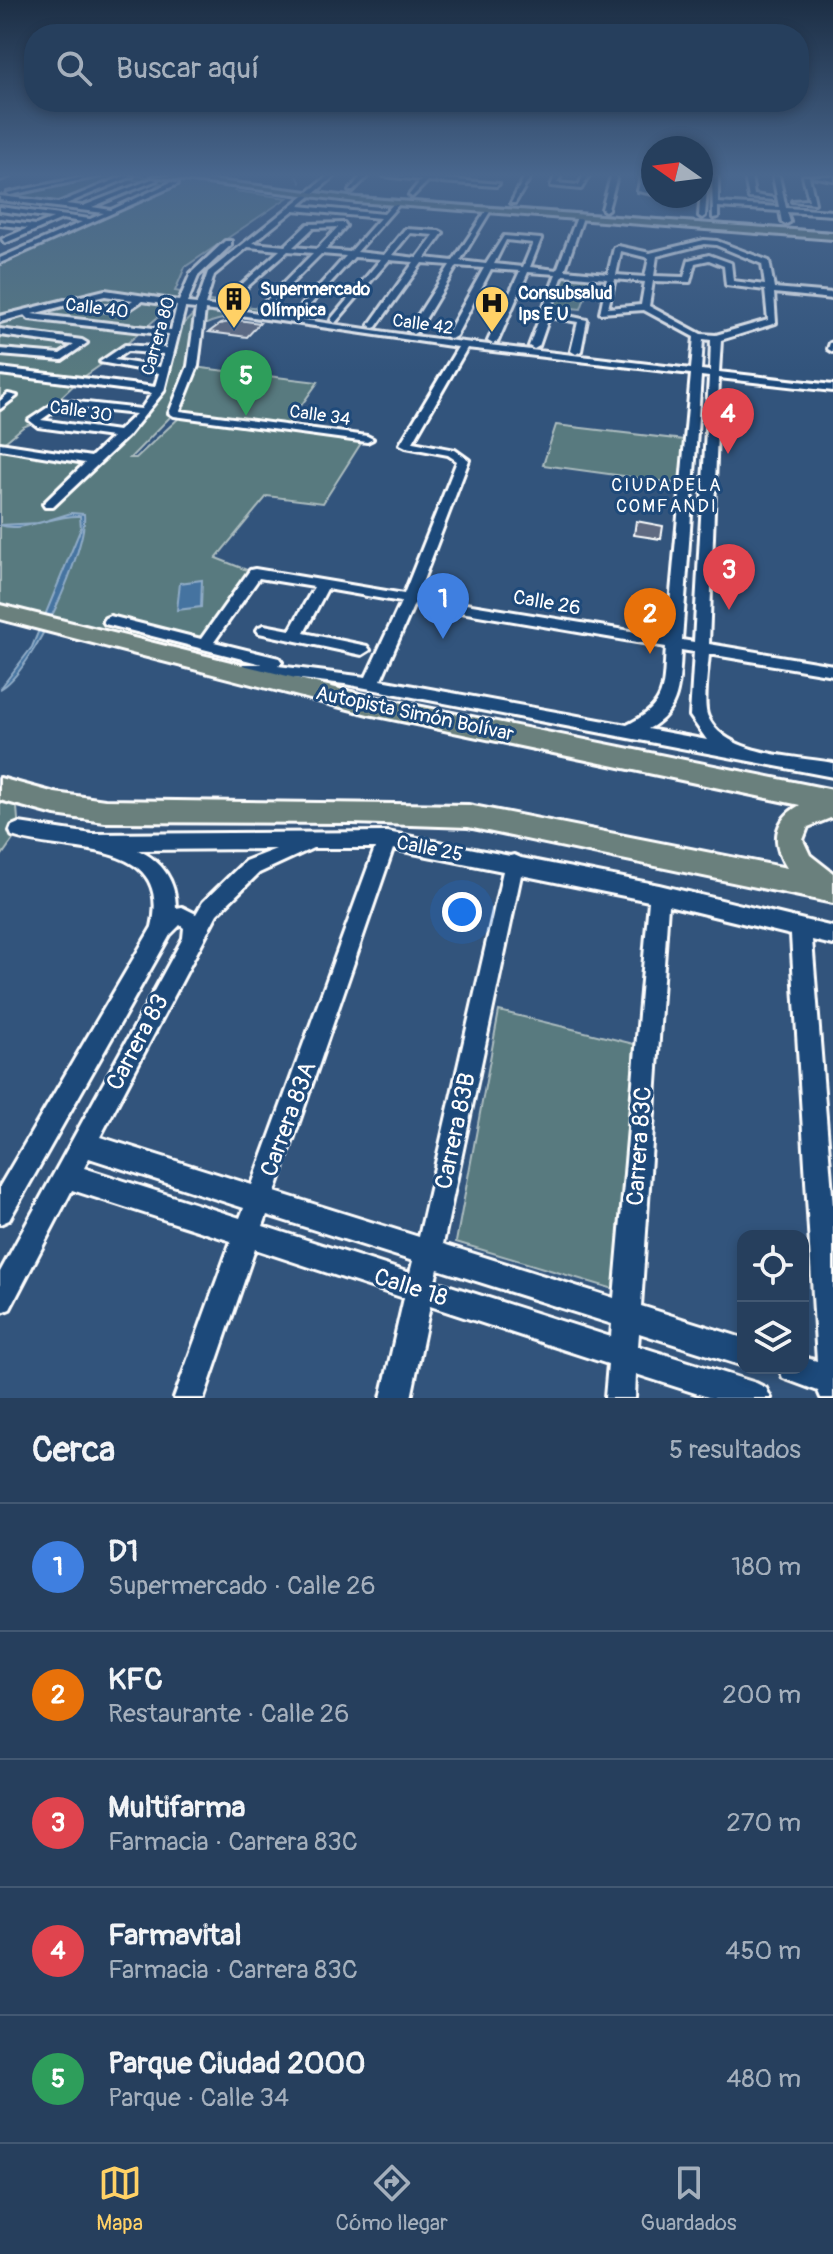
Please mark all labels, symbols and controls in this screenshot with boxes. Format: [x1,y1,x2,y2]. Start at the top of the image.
search box [24,24,809,112]
icon: search [52,46,96,90]
text: Buscar aquí [116,50,259,87]
north arrow [641,136,713,208]
place label: Supermercado Olímpica [260,278,371,322]
building icon: Supermercado Olímpica [215,280,253,330]
place label: Consubsalud Ips E U [518,282,613,326]
hospital icon: Consubsalud Ips E U [473,284,511,334]
street label: Calle 40 [64,293,130,324]
street label: Carrera 80 [136,294,181,378]
street label: Calle 42 [391,309,455,340]
pin: 5 [220,350,272,416]
pin: 4 [702,388,754,454]
street label: Calle 30 [48,396,114,427]
street label: Calle 34 [288,400,352,431]
district label: CIUDADELA COMFANDI [611,474,723,518]
pin: 3 [703,544,755,610]
pin: 1 [417,573,469,639]
street label: Calle 26 [511,584,583,621]
pin: 2 [624,588,676,654]
street label: Autopista Simón Bolívar [314,680,516,747]
street label: Calle 25 [394,830,465,867]
your location [442,892,482,932]
street label: Carrera 83 [100,989,175,1095]
street label: Carrera 83A [254,1058,323,1181]
street label: Carrera 83B [429,1070,482,1192]
street label: Carrera 83C [621,1085,658,1207]
map controls [737,1230,809,1374]
button: locate [737,1230,809,1302]
street label: Calle 18 [370,1262,451,1313]
button: layers [737,1302,809,1374]
text: Cerca [32,1429,115,1472]
text: 5 resultados [669,1434,801,1466]
text: D1 [108,1533,139,1570]
text: 1 [53,1551,63,1583]
text: 180 m [731,1551,801,1583]
text: Supermercado · Calle 26 [108,1570,376,1602]
text: KFC [108,1661,163,1698]
text: 2 [51,1679,65,1711]
text: 200 m [722,1679,801,1711]
text: Restaurante · Calle 26 [108,1698,349,1730]
text: Multifarma [108,1789,246,1826]
text: 3 [51,1807,65,1839]
text: 270 m [726,1807,801,1839]
text: Farmacia · Carrera 83C [108,1826,358,1858]
text: Farmavital [108,1917,242,1954]
text: 4 [50,1935,66,1967]
text: 450 m [725,1935,801,1967]
text: Farmacia · Carrera 83C [108,1954,358,1986]
text: Parque Ciudad 2000 [108,2045,366,2082]
text: 5 [51,2063,65,2095]
text: 480 m [726,2063,801,2095]
text: Parque · Calle 34 [108,2082,289,2114]
tab: Mapa [96,2161,143,2237]
tab: Cómo llegar [336,2161,448,2237]
tab: Guardados [640,2161,737,2237]

